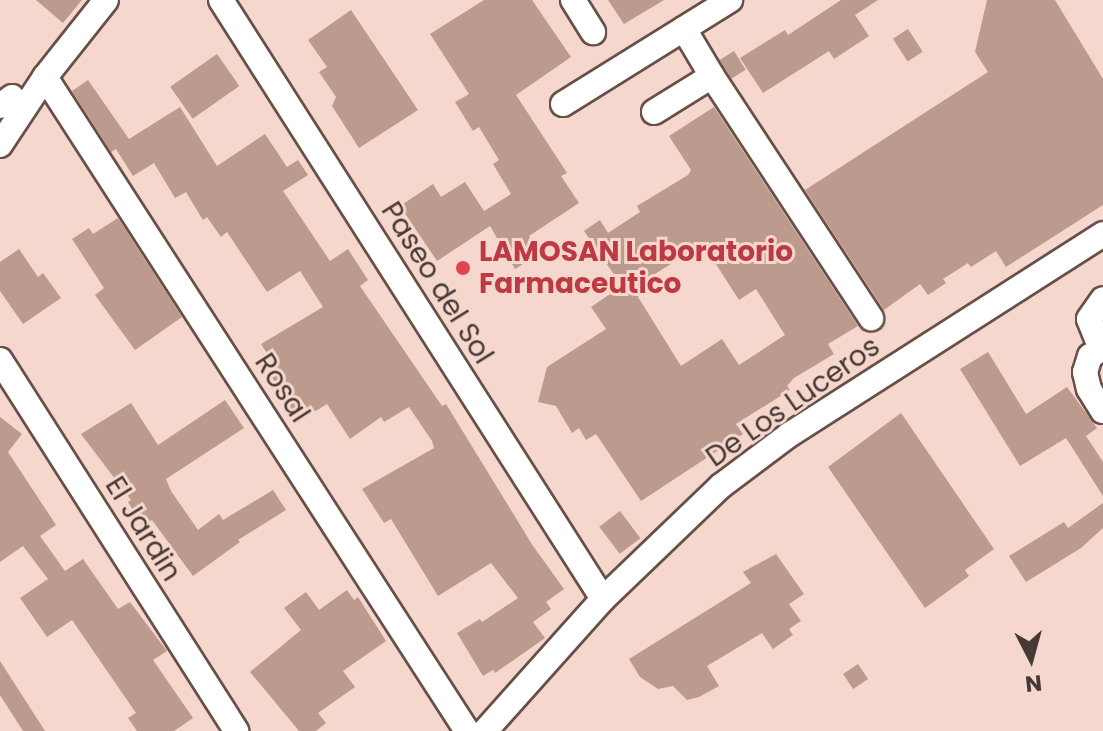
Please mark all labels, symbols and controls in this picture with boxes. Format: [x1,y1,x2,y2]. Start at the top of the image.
street label: Paseo del Sol [374,196,500,370]
place label: LAMOSAN Laboratorio Farmaceutico [479,235,793,301]
marker: LAMOSAN Laboratorio Farmaceutico [454,259,472,277]
street label: De Los Luceros [700,330,886,474]
street label: Rosal [247,347,317,429]
street label: El Jardin [98,471,188,587]
north arrow [991,619,1071,699]
text: N [1024,667,1043,700]

